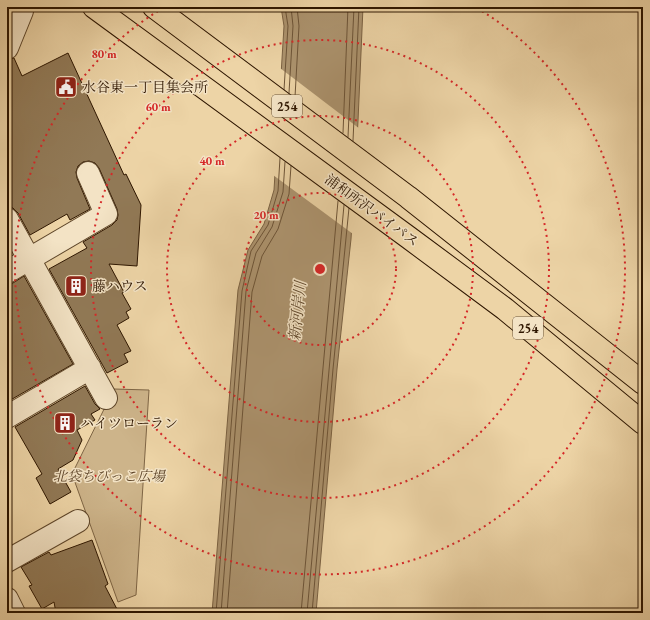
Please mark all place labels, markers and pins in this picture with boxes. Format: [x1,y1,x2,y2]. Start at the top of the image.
public building icon: 水谷東一丁目集会所 [53,74,79,100]
place label: 水谷東一丁目集会所 [82,78,208,96]
centre of rings [313,262,327,276]
building icon: 藤ハウス [63,273,89,299]
place label: 藤ハウス [92,277,148,295]
building icon: ハイツローラン [52,410,78,436]
place label: ハイツローラン [80,414,178,432]

